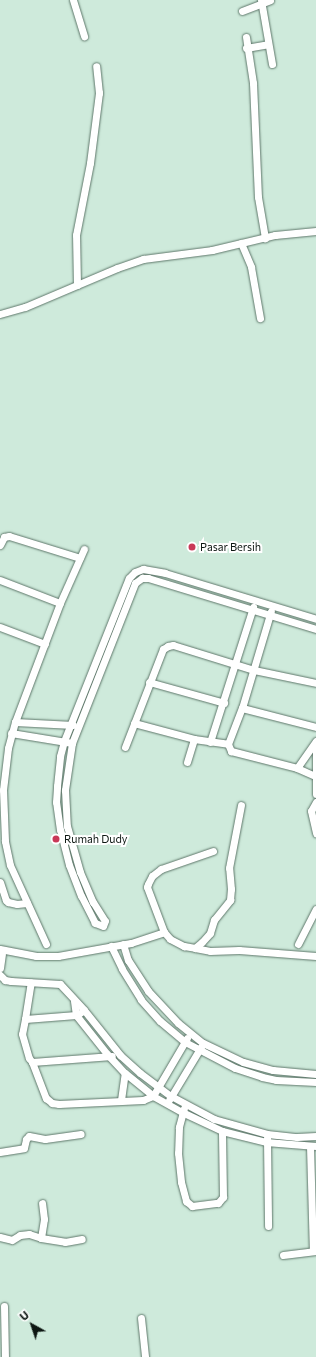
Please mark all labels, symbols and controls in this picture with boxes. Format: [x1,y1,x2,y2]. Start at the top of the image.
place label: Pasar Bersih [200,540,261,554]
marker: Pasar Bersih [187,542,197,552]
place label: Rumah Dudy [64,832,128,846]
marker: Rumah Dudy [51,834,61,844]
north arrow [12,1305,52,1345]
text: U [17,1308,31,1323]

